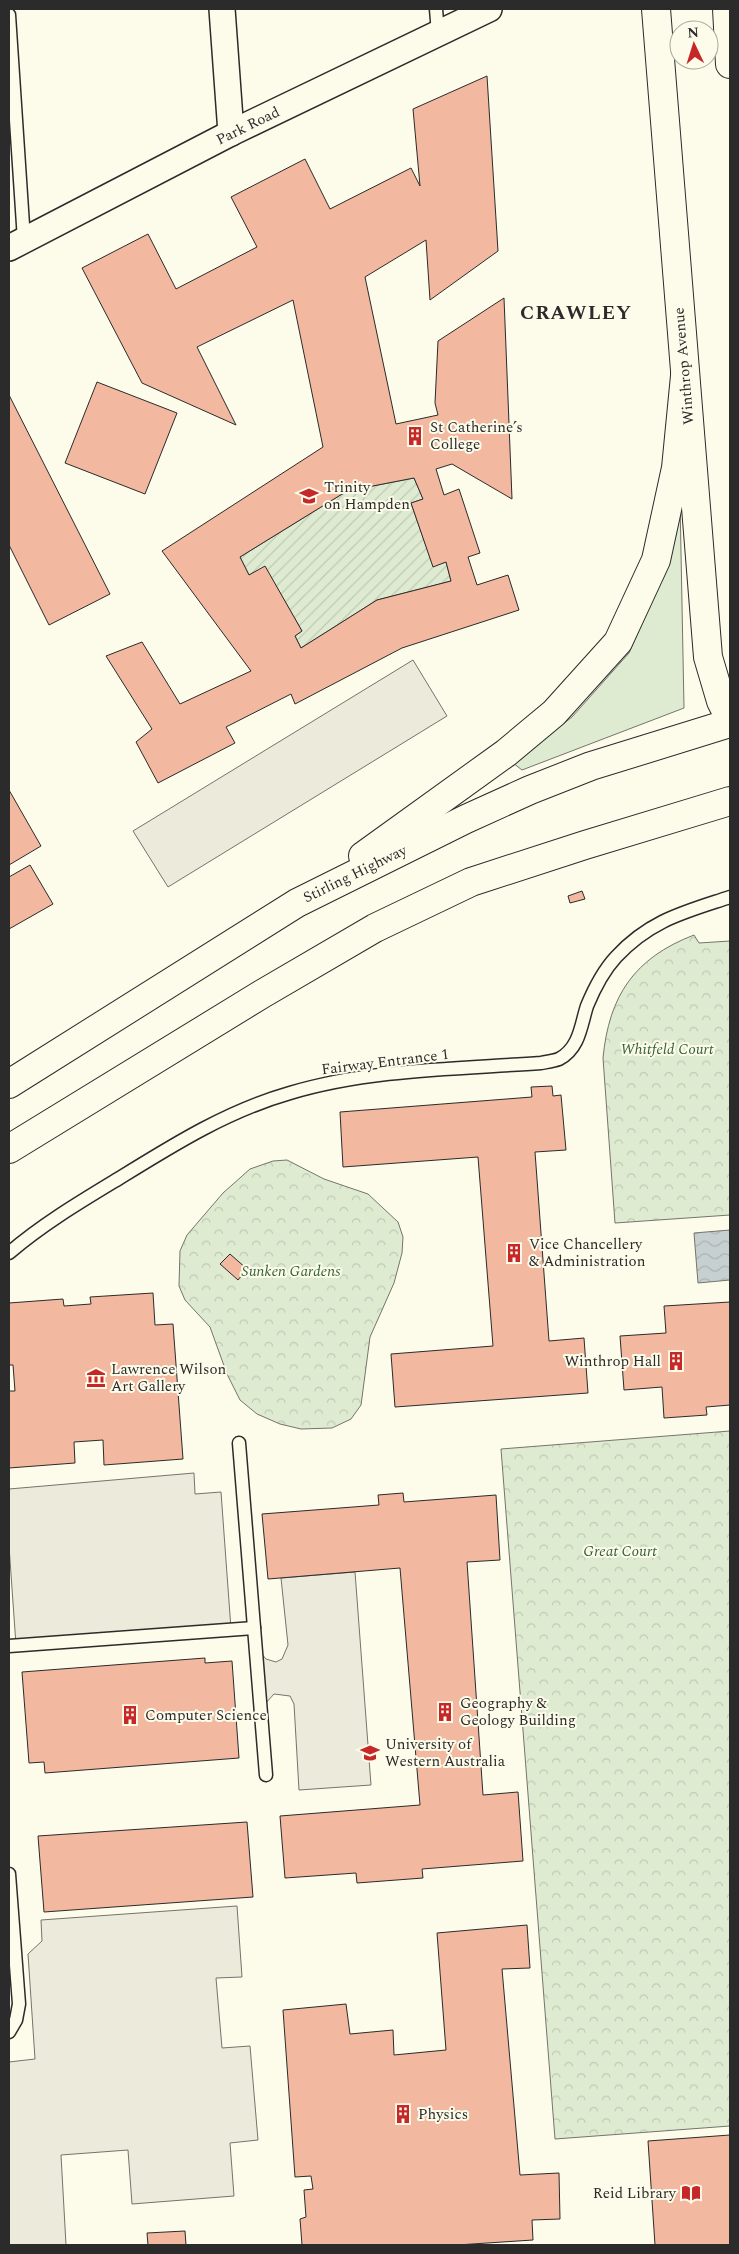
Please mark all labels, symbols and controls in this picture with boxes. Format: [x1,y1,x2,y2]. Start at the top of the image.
north arrow [669,20,719,70]
text: N [687,22,700,43]
street label: Park Road [212,101,284,151]
district label: CRAWLEY [520,298,632,328]
street label: Winthrop Avenue [667,306,701,426]
place label: St Catherine’s College [430,416,523,456]
building icon: St Catherine’s College [404,425,426,447]
place label: Trinity on Hampden [324,476,410,516]
school or university icon: Trinity on Hampden [298,485,320,507]
street label: Stirling Highway [299,839,412,909]
park label: Whitfeld Court [621,1038,714,1061]
street label: Fairway Entrance 1 [320,1043,450,1081]
place label: Vice Chancellery & Administration [529,1233,646,1273]
building icon: Vice Chancellery & Administration [503,1242,525,1264]
park label: Sunken Gardens [241,1260,341,1283]
place label: Winthrop Hall [564,1350,661,1373]
building icon: Winthrop Hall [665,1350,687,1372]
place label: Lawrence Wilson Art Gallery [111,1358,227,1398]
museum icon: Lawrence Wilson Art Gallery [85,1367,107,1389]
park label: Great Court [583,1540,657,1563]
place label: Geography & Geology Building [460,1692,576,1732]
building icon: Geography & Geology Building [434,1701,456,1723]
building icon: Computer Science [119,1704,141,1726]
place label: Computer Science [145,1704,267,1727]
place label: University of Western Australia [385,1733,506,1773]
school or university icon: University of Western Australia [359,1742,381,1764]
building icon: Physics [392,2103,414,2125]
place label: Physics [418,2103,468,2126]
place label: Reid Library [593,2182,677,2205]
library icon: Reid Library [680,2182,702,2204]

